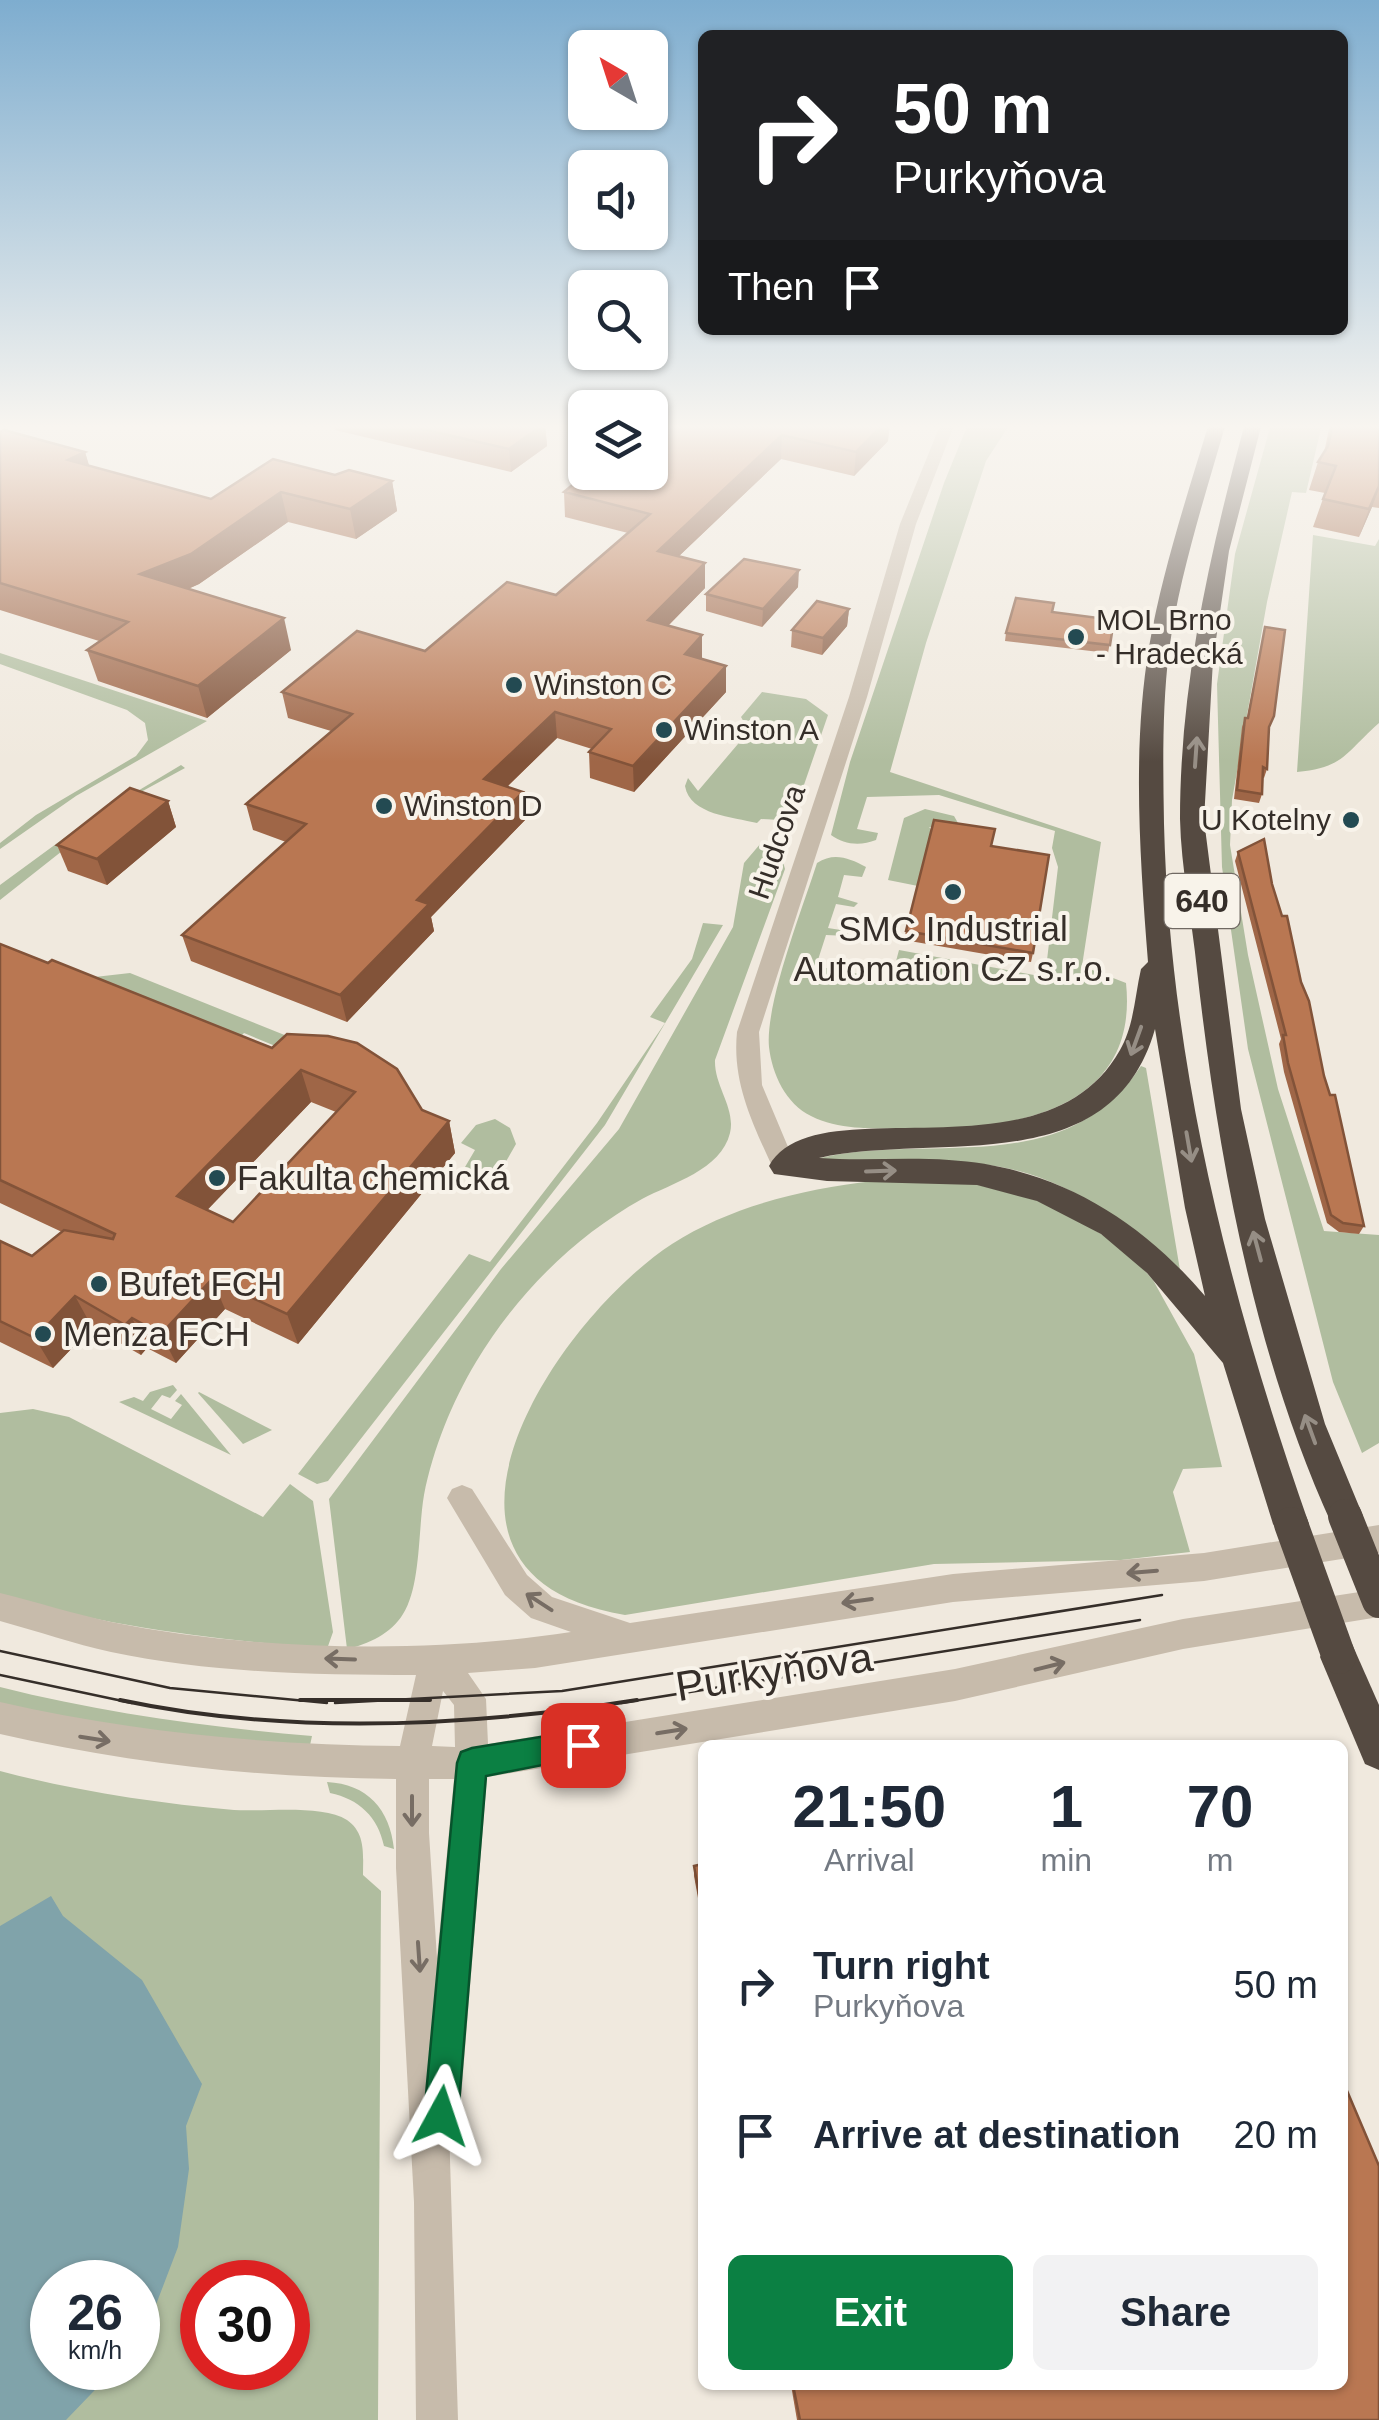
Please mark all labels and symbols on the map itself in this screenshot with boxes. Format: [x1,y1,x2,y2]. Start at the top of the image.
north arrow [568,30,668,130]
place label: MOL Brno - Hradecká [1096,603,1243,670]
marker: MOL Brno - Hradecká [1065,626,1087,648]
place label: Winston C [534,668,672,701]
marker: Winston C [503,674,525,696]
place label: Winston A [684,713,819,746]
marker: Winston A [653,719,675,741]
one-way arrow [1187,736,1206,769]
street label: Hudcova [742,780,812,903]
place label: Winston D [404,789,542,822]
marker: Winston D [373,795,395,817]
place label: U Kotelny [1201,803,1331,836]
marker: U Kotelny [1340,809,1362,831]
road number: 640 [1164,874,1240,928]
marker: SMC Industrial Automation CZ s.r.o. [942,881,964,903]
place label: SMC Industrial Automation CZ s.r.o. [793,909,1113,988]
one-way arrow [1126,1025,1144,1056]
one-way arrow [1180,1130,1199,1162]
place label: Fakulta chemická [237,1158,510,1197]
one-way arrow [865,1161,897,1180]
marker: Fakulta chemická [206,1167,228,1189]
one-way arrow [1246,1231,1265,1263]
place label: Bufet FCH [119,1264,282,1303]
marker: Bufet FCH [88,1273,110,1295]
place label: Menza FCH [63,1314,250,1353]
marker: Menza FCH [32,1323,54,1345]
one-way arrow [1300,1415,1318,1446]
one-way arrow [1126,1563,1158,1582]
one-way arrow [526,1592,554,1612]
one-way arrow [841,1592,873,1610]
street label: Purkyňova [672,1633,876,1710]
one-way arrow [324,1650,356,1669]
one-way arrow [1033,1656,1065,1674]
pin [541,1703,626,1788]
one-way arrow [655,1721,687,1739]
one-way arrow [79,1730,111,1749]
one-way arrow [403,1795,422,1827]
one-way arrow [410,1940,429,1972]
position arrow [389,2064,493,2168]
speed limit sign: 30 [180,2260,310,2390]

